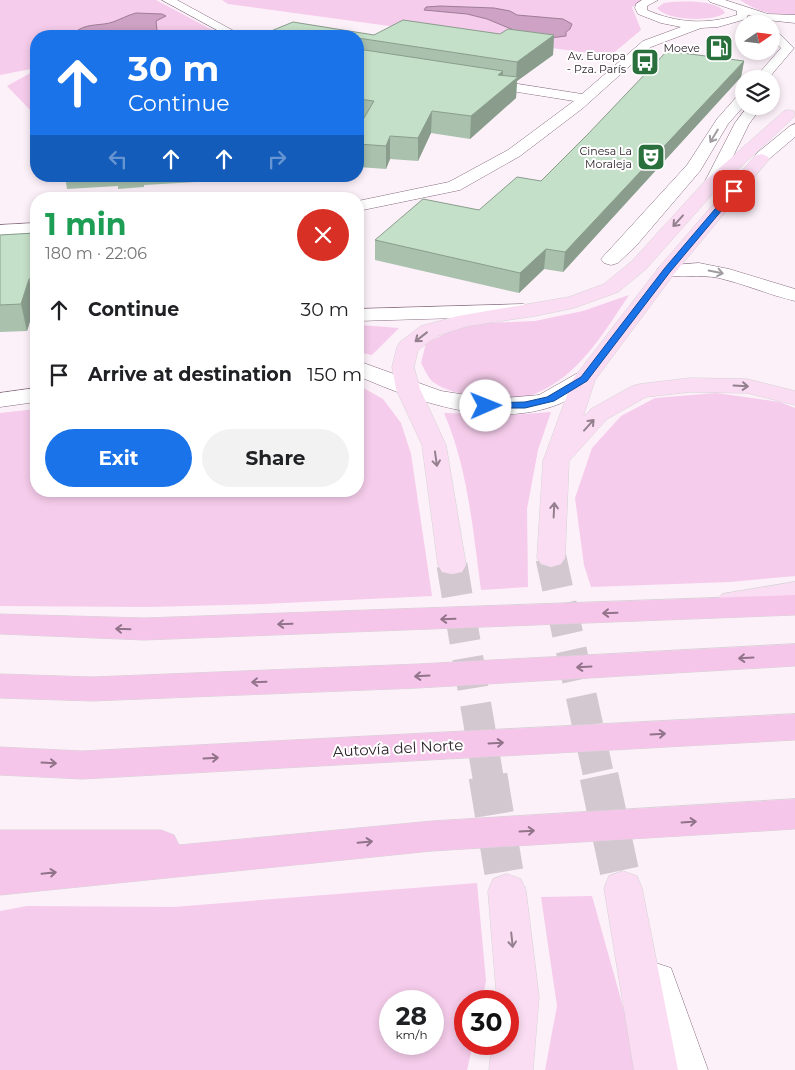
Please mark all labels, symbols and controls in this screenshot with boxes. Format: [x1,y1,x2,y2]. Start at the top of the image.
north arrow [735,15,780,60]
map controls [735,15,780,115]
fuel station icon: Moeve [704,33,734,63]
place label: Moeve [664,41,700,55]
text: 30 m [128,47,219,90]
bus stop icon: Av. Europa - Pza. París [630,47,660,77]
place label: Av. Europa - Pza. París [567,49,627,76]
icon: ahead [45,50,110,115]
button: layers [735,70,780,115]
text: Continue [128,90,230,117]
one-way arrow [708,128,718,142]
theatre icon: Cinesa La Moraleja [636,142,666,172]
place label: Cinesa La Moraleja [579,144,632,171]
icon: left [104,145,132,173]
icon: ahead [157,145,185,173]
icon: ahead [210,145,238,173]
icon: right [263,145,291,173]
pin [713,170,755,212]
icon: arrive [720,177,748,205]
text: 1 min [45,206,126,243]
button: close [297,209,349,261]
one-way arrow [672,214,684,227]
text: 180 m · 22:06 [45,244,147,263]
one-way arrow [707,267,723,277]
icon: ahead [45,296,73,324]
text: Continue [88,298,179,321]
text: 30 m [301,298,349,321]
one-way arrow [415,332,428,343]
icon: arrive [45,361,73,389]
text: Arrive at destination [88,363,292,386]
text: 150 m [307,363,362,386]
position arrow [459,379,511,431]
one-way arrow [732,382,748,391]
one-way arrow [583,418,595,431]
button: Exit [45,429,192,487]
button: Share [202,429,349,487]
one-way arrow [432,450,442,466]
one-way arrow [549,502,558,518]
one-way arrow [602,608,618,618]
one-way arrow [440,614,456,623]
one-way arrow [278,620,294,629]
one-way arrow [115,624,131,633]
one-way arrow [739,654,755,663]
one-way arrow [576,662,592,671]
one-way arrow [414,671,430,680]
one-way arrow [252,678,268,687]
one-way arrow [650,730,666,739]
street label: Autovía del Norte [332,735,464,761]
one-way arrow [487,738,503,747]
one-way arrow [203,753,219,762]
one-way arrow [40,758,56,768]
one-way arrow [681,817,697,826]
one-way arrow [519,826,535,835]
one-way arrow [357,837,373,847]
one-way arrow [40,868,56,878]
one-way arrow [507,931,517,947]
speed limit sign: 30 [454,990,519,1055]
text: 28 [396,1001,427,1031]
text: km/h [395,1027,428,1042]

